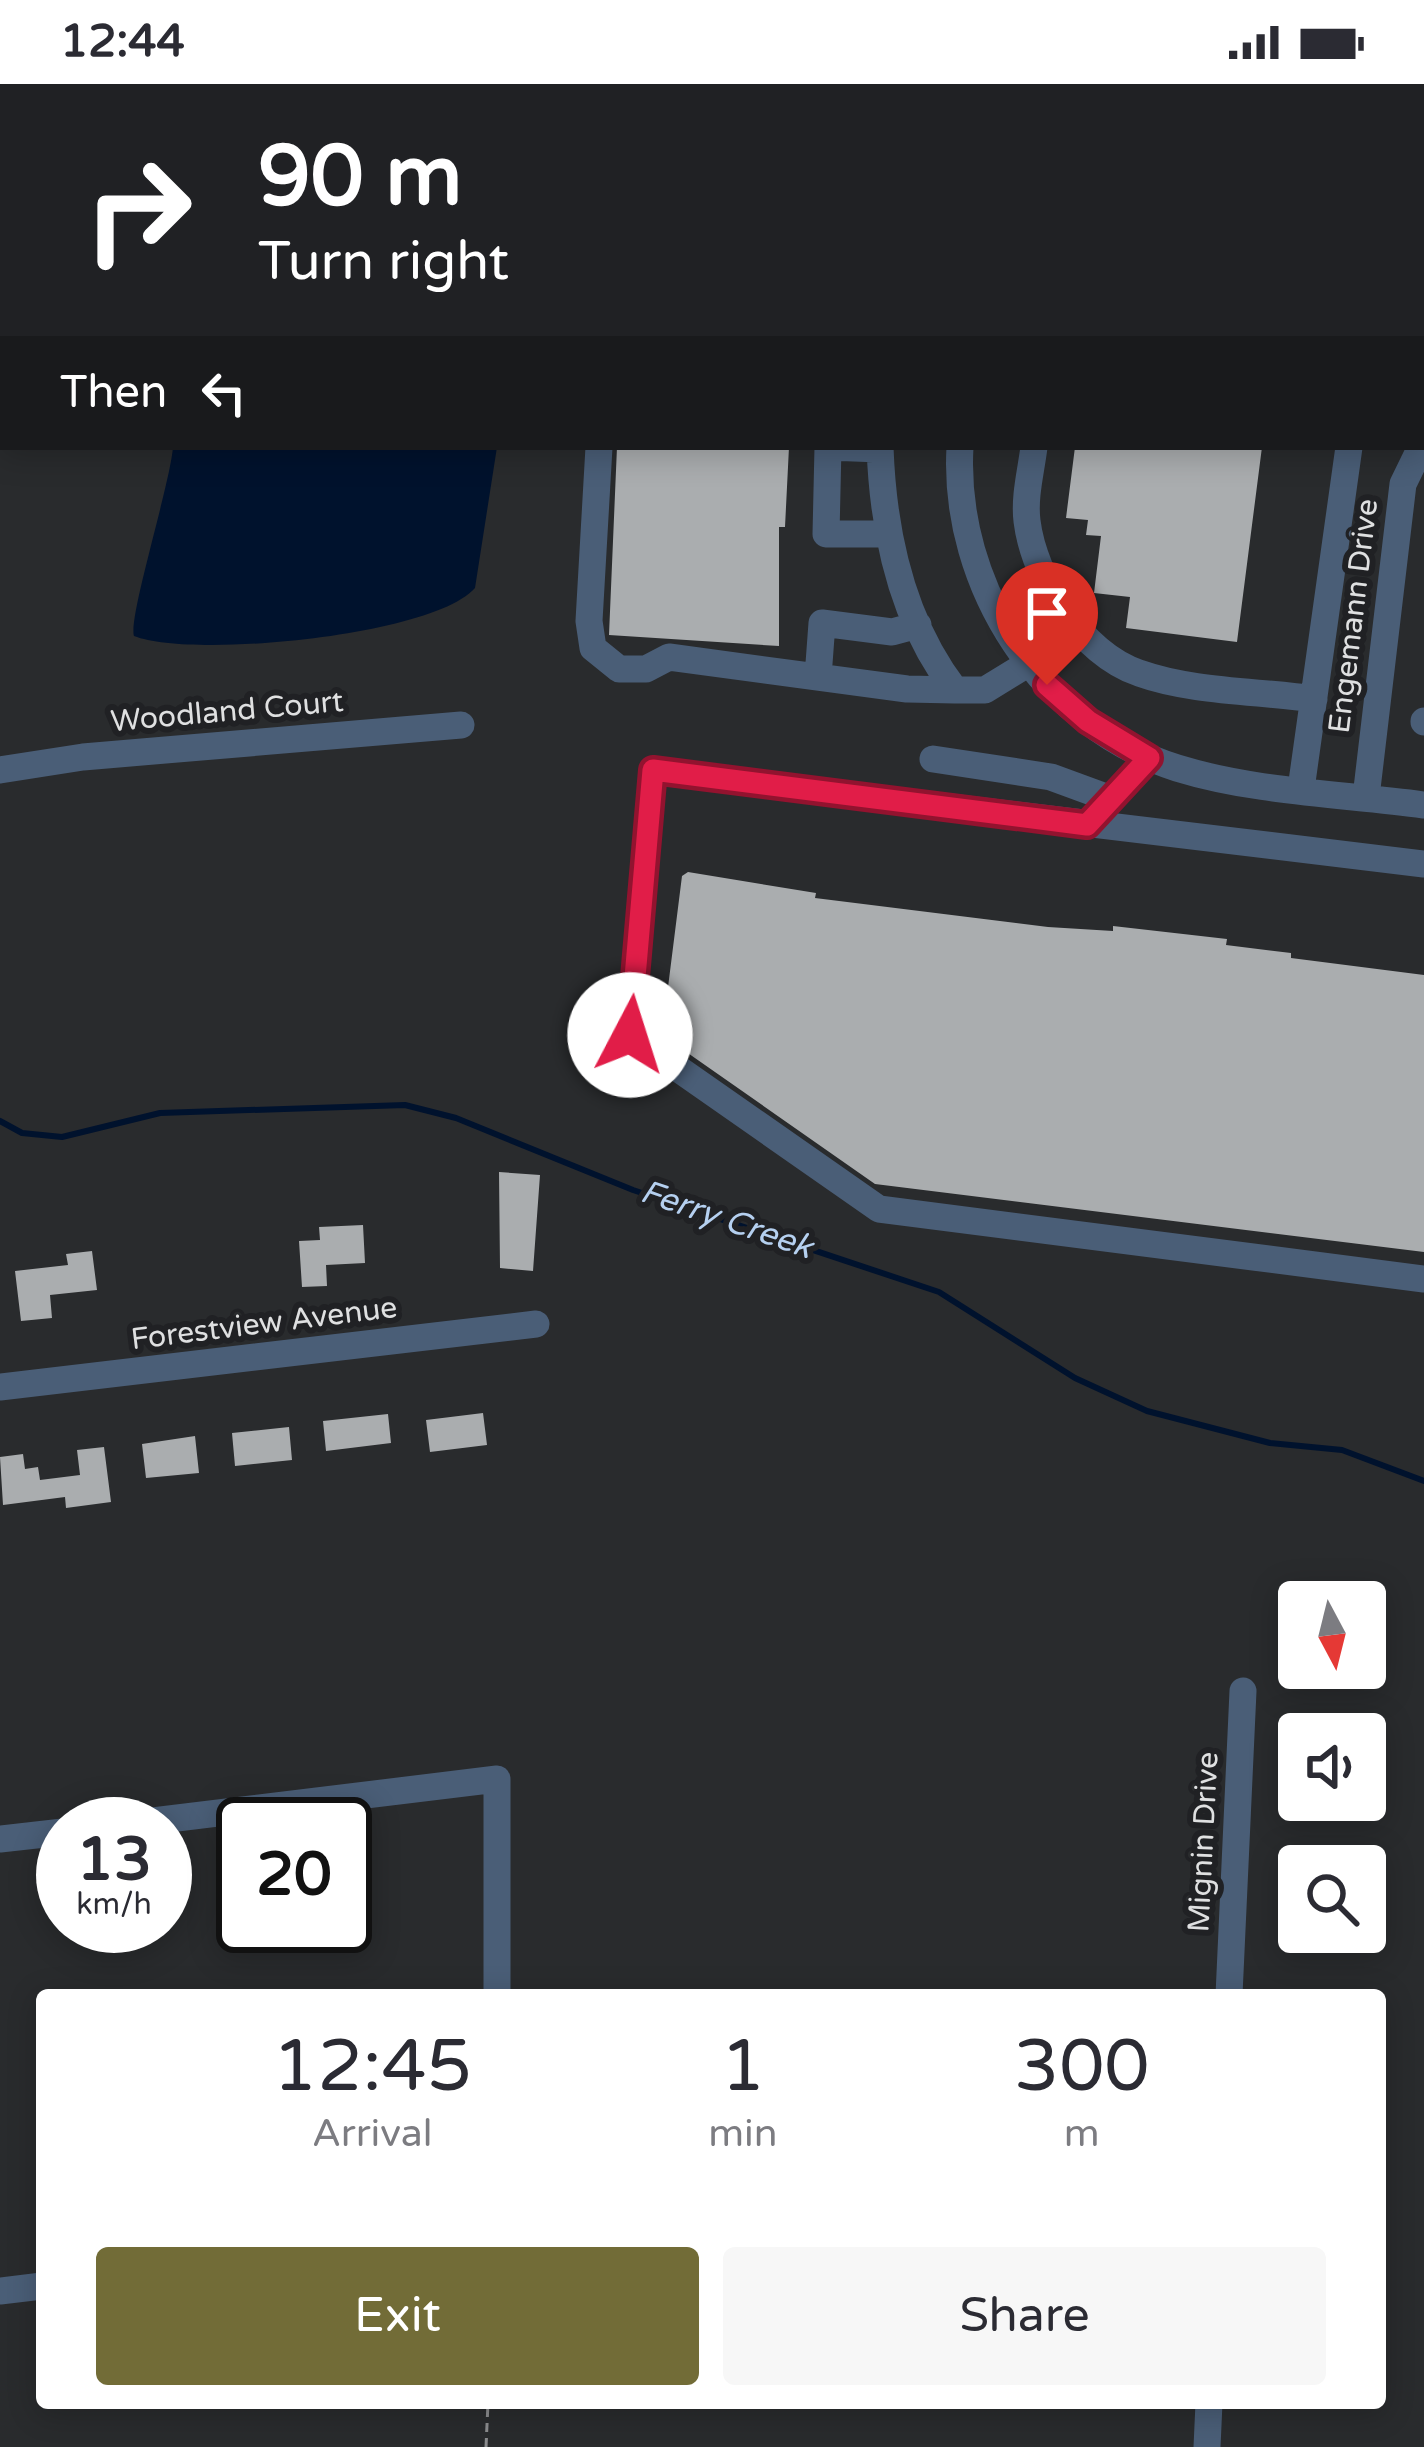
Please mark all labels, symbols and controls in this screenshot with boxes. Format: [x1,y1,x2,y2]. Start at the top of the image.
text: 12:44 [60,15,185,69]
text: 90 m [258,127,462,228]
icon: right [60,132,216,288]
text: Turn right [258,229,509,294]
icon: left [191,360,257,426]
text: Then [60,366,167,420]
street label: Engemann Drive [1321,497,1386,735]
pin [996,562,1098,685]
icon: arrive [1014,580,1080,646]
street label: Woodland Court [109,683,345,740]
position arrow [567,972,693,1098]
water label: Ferry Creek [635,1172,819,1268]
street label: Forestview Avenue [129,1289,399,1358]
north arrow [1278,1581,1386,1689]
map controls [1278,1581,1386,1953]
button: sound [1278,1713,1386,1821]
street label: Mignin Drive [1180,1751,1227,1933]
speed limit sign: 20 [216,1797,372,1953]
text: 13 [76,1824,152,1896]
button: search [1278,1845,1386,1953]
text: km/h [76,1886,152,1923]
text: 12:45 [272,2024,472,2111]
text: 1 [720,2024,766,2111]
text: 300 [1014,2024,1150,2111]
text: Arrival [312,2110,432,2157]
text: min [708,2110,778,2157]
text: m [1064,2110,1100,2157]
button: Exit [96,2247,699,2385]
button: Share [723,2247,1326,2385]

